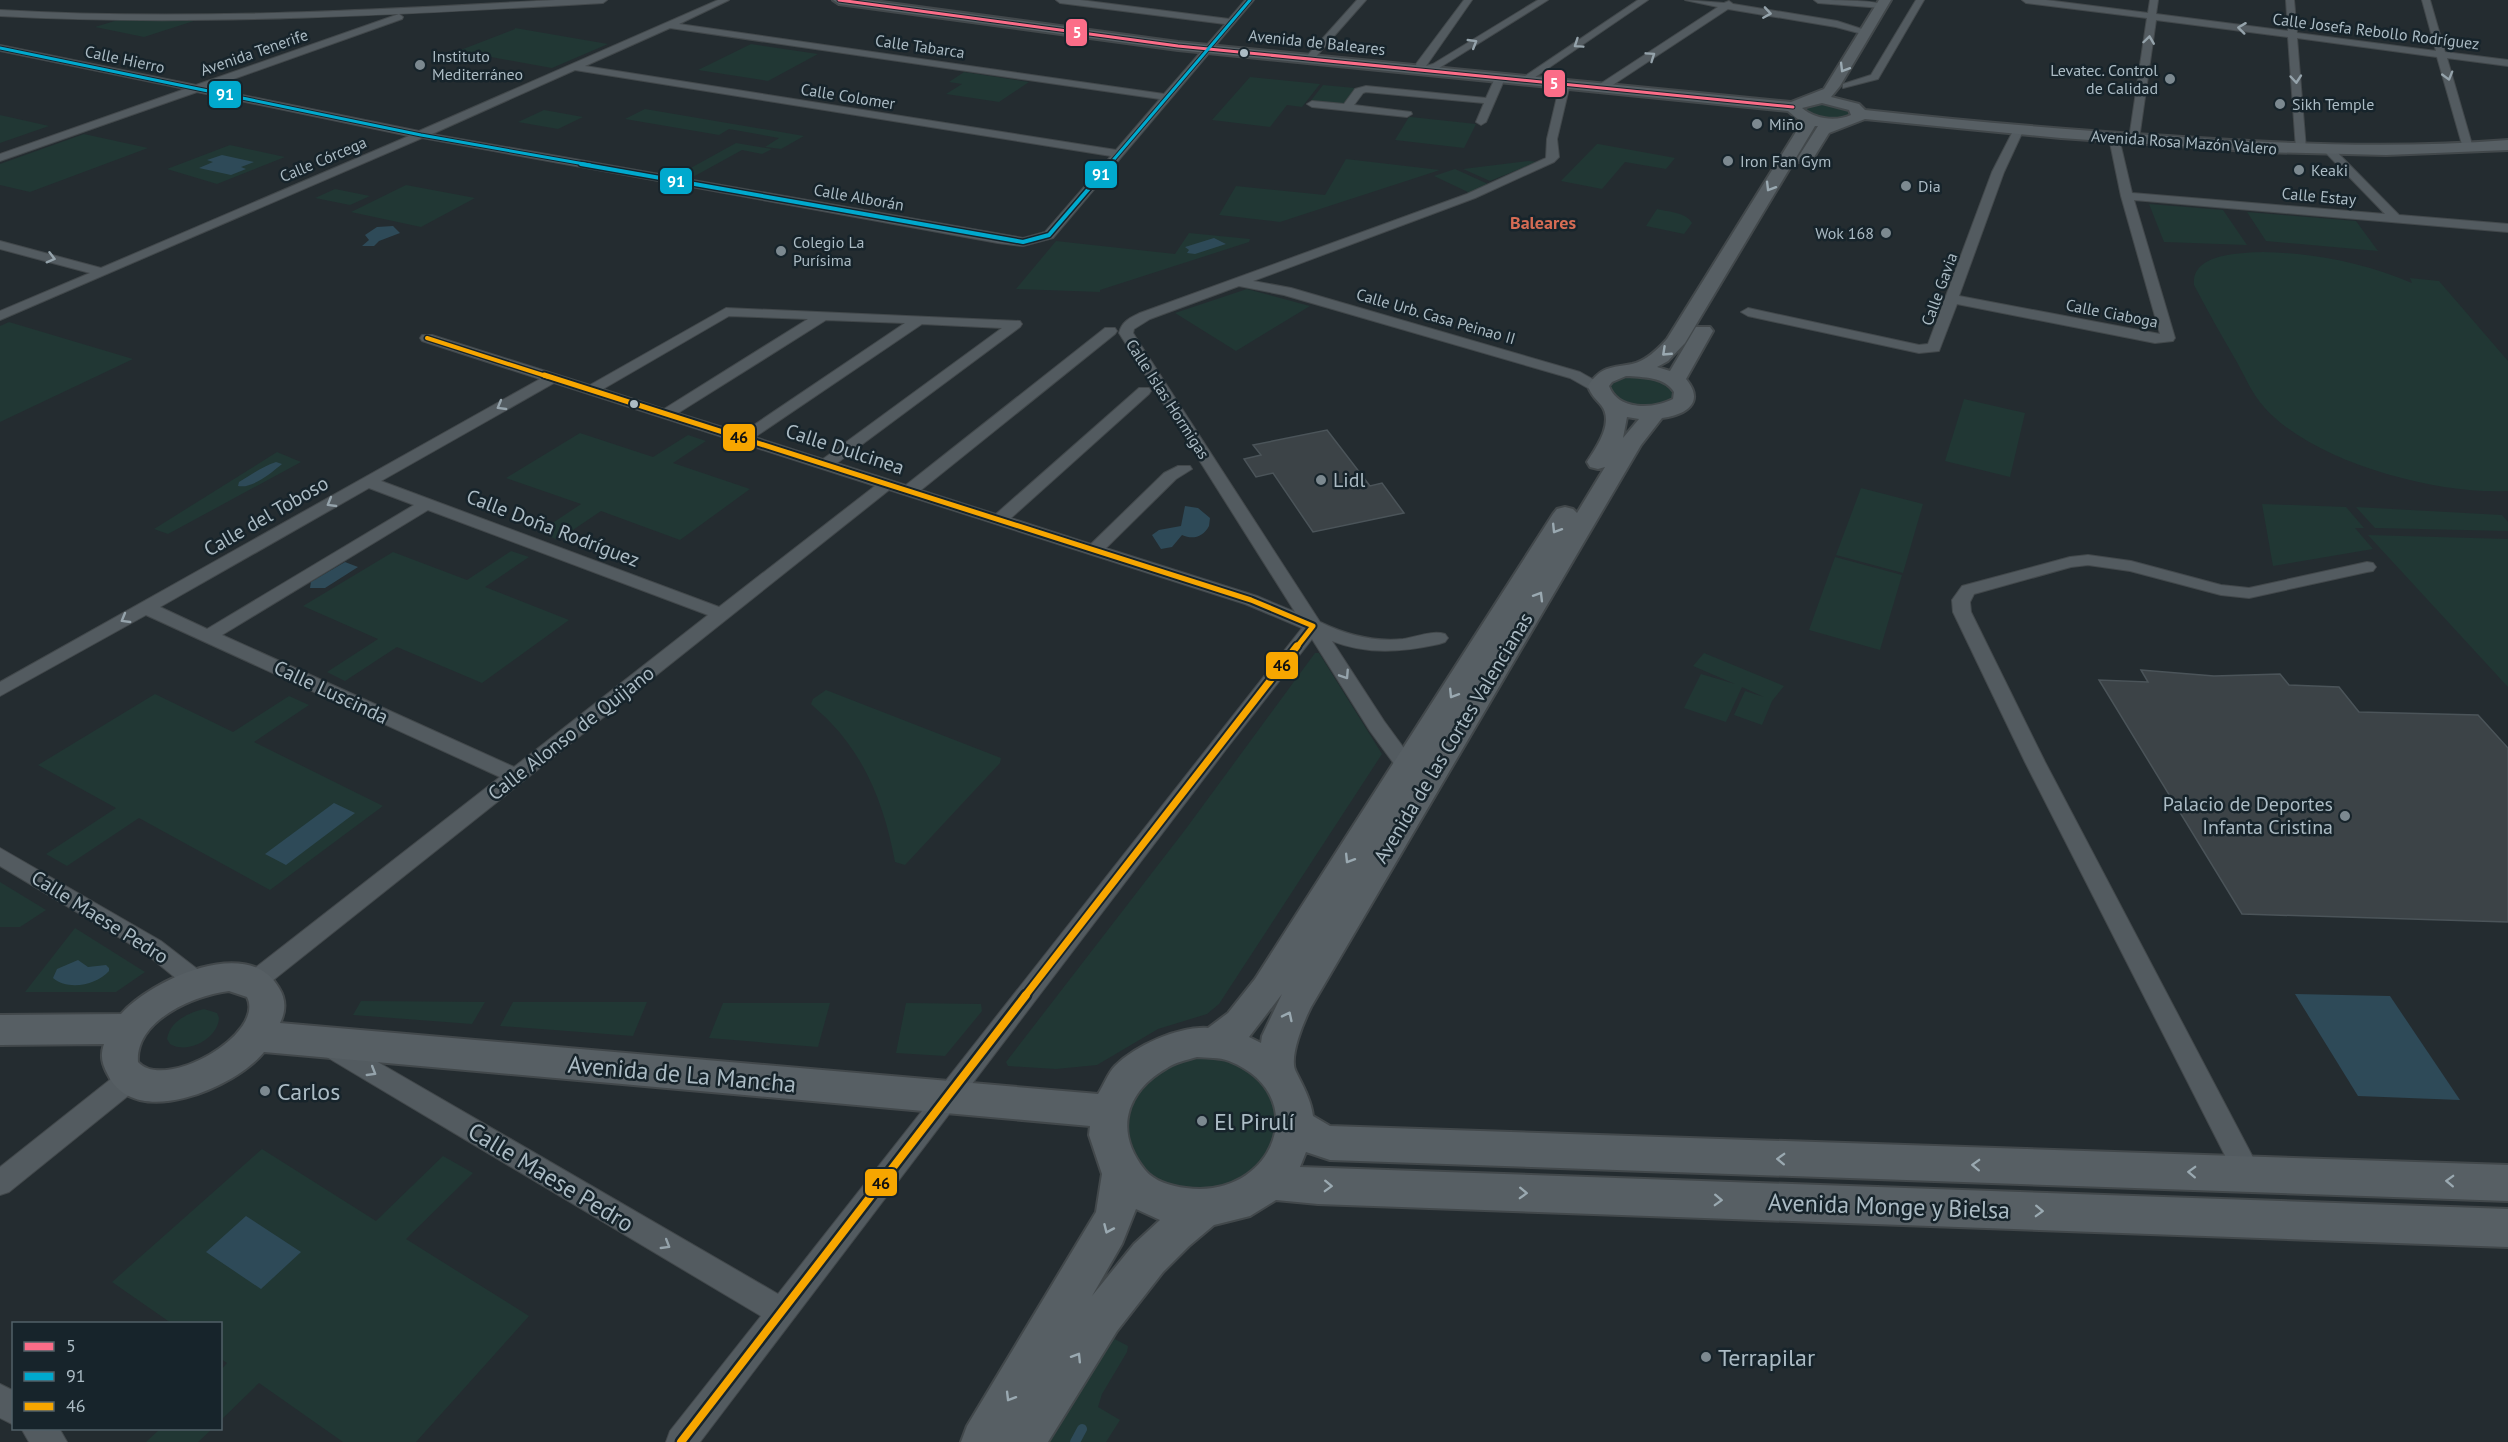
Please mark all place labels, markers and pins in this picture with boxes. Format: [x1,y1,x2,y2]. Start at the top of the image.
place label: Instituto Mediterráneo [432,46,523,84]
unlabelled marker [1238,47,1250,59]
marker: Instituto Mediterráneo [413,58,427,72]
place label: Levatec. Control de Calidad [2050,60,2158,98]
marker: Levatec. Control de Calidad [2163,72,2177,86]
place label: Sikh Temple [2292,94,2374,114]
marker: Sikh Temple [2273,97,2287,111]
place label: Miño [1769,114,1803,134]
marker: Miño [1750,117,1764,131]
place label: Iron Fan Gym [1740,151,1831,171]
marker: Iron Fan Gym [1721,154,1735,168]
place label: Keaki [2311,160,2348,180]
marker: Keaki [2292,163,2306,177]
place label: Dia [1918,176,1941,196]
marker: Dia [1899,179,1913,193]
place label: Wok 168 [1815,223,1874,243]
marker: Wok 168 [1879,226,1893,240]
place label: Colegio La Purísima [793,232,864,270]
marker: Colegio La Purísima [774,244,788,258]
unlabelled marker [628,398,640,410]
place label: Lidl [1333,467,1365,493]
marker: Lidl [1314,473,1328,487]
place label: Palacio de Deportes Infanta Cristina [2163,791,2333,840]
marker: Palacio de Deportes Infanta Cristina [2338,809,2352,823]
place label: Carlos [277,1076,340,1107]
marker: Carlos [258,1084,272,1098]
place label: El Pirulí [1214,1106,1295,1137]
marker: El Pirulí [1195,1114,1209,1128]
place label: Terrapilar [1718,1342,1815,1373]
marker: Terrapilar [1699,1350,1713,1364]

